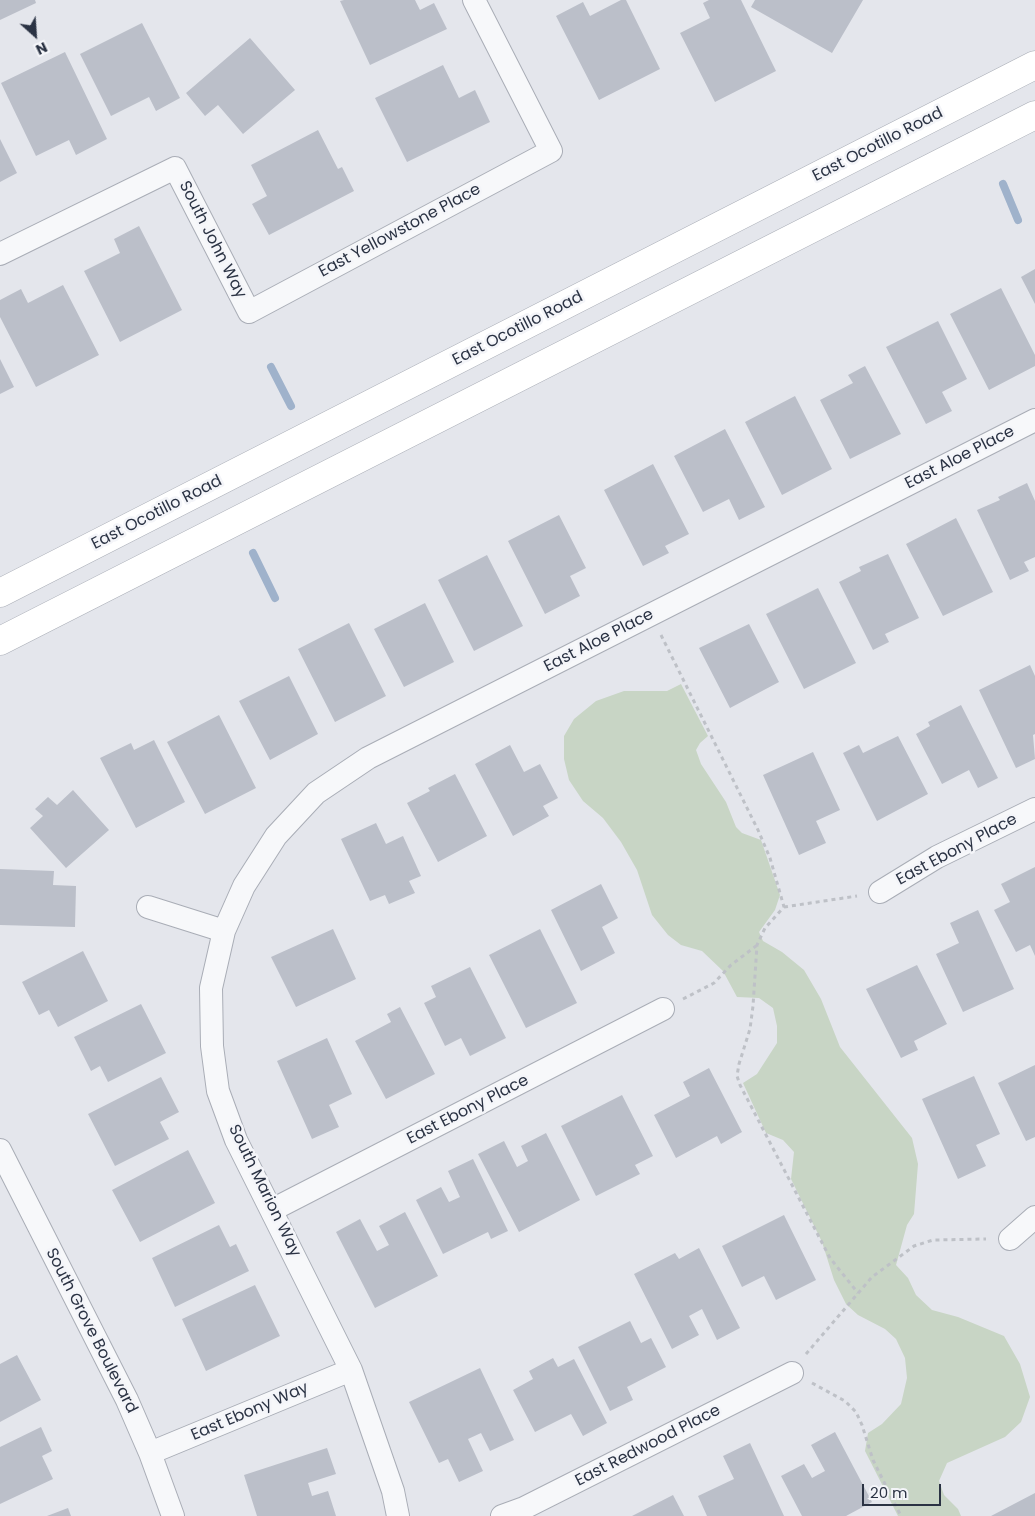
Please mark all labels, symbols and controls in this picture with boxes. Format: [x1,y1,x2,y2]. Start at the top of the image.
north arrow [10,10,60,60]
text: N [32,37,51,60]
street label: East Ocotillo Road [810,104,946,186]
street label: South John Way [174,178,250,302]
street label: East Yellowstone Place [316,180,484,282]
street label: East Ocotillo Road [450,288,586,370]
street label: East Aloe Place [902,422,1018,494]
street label: East Ocotillo Road [89,472,225,554]
street label: East Aloe Place [541,605,657,677]
street label: East Ebony Place [893,810,1021,890]
street label: East Ebony Place [404,1071,532,1149]
street label: South Marion Way [224,1122,304,1260]
street label: South Grove Boulevard [41,1245,141,1417]
street label: East Ebony Way [188,1379,312,1445]
street label: East Redwood Place [572,1401,724,1491]
scale bar [865,1474,944,1506]
text: 20 m [870,1482,908,1503]

